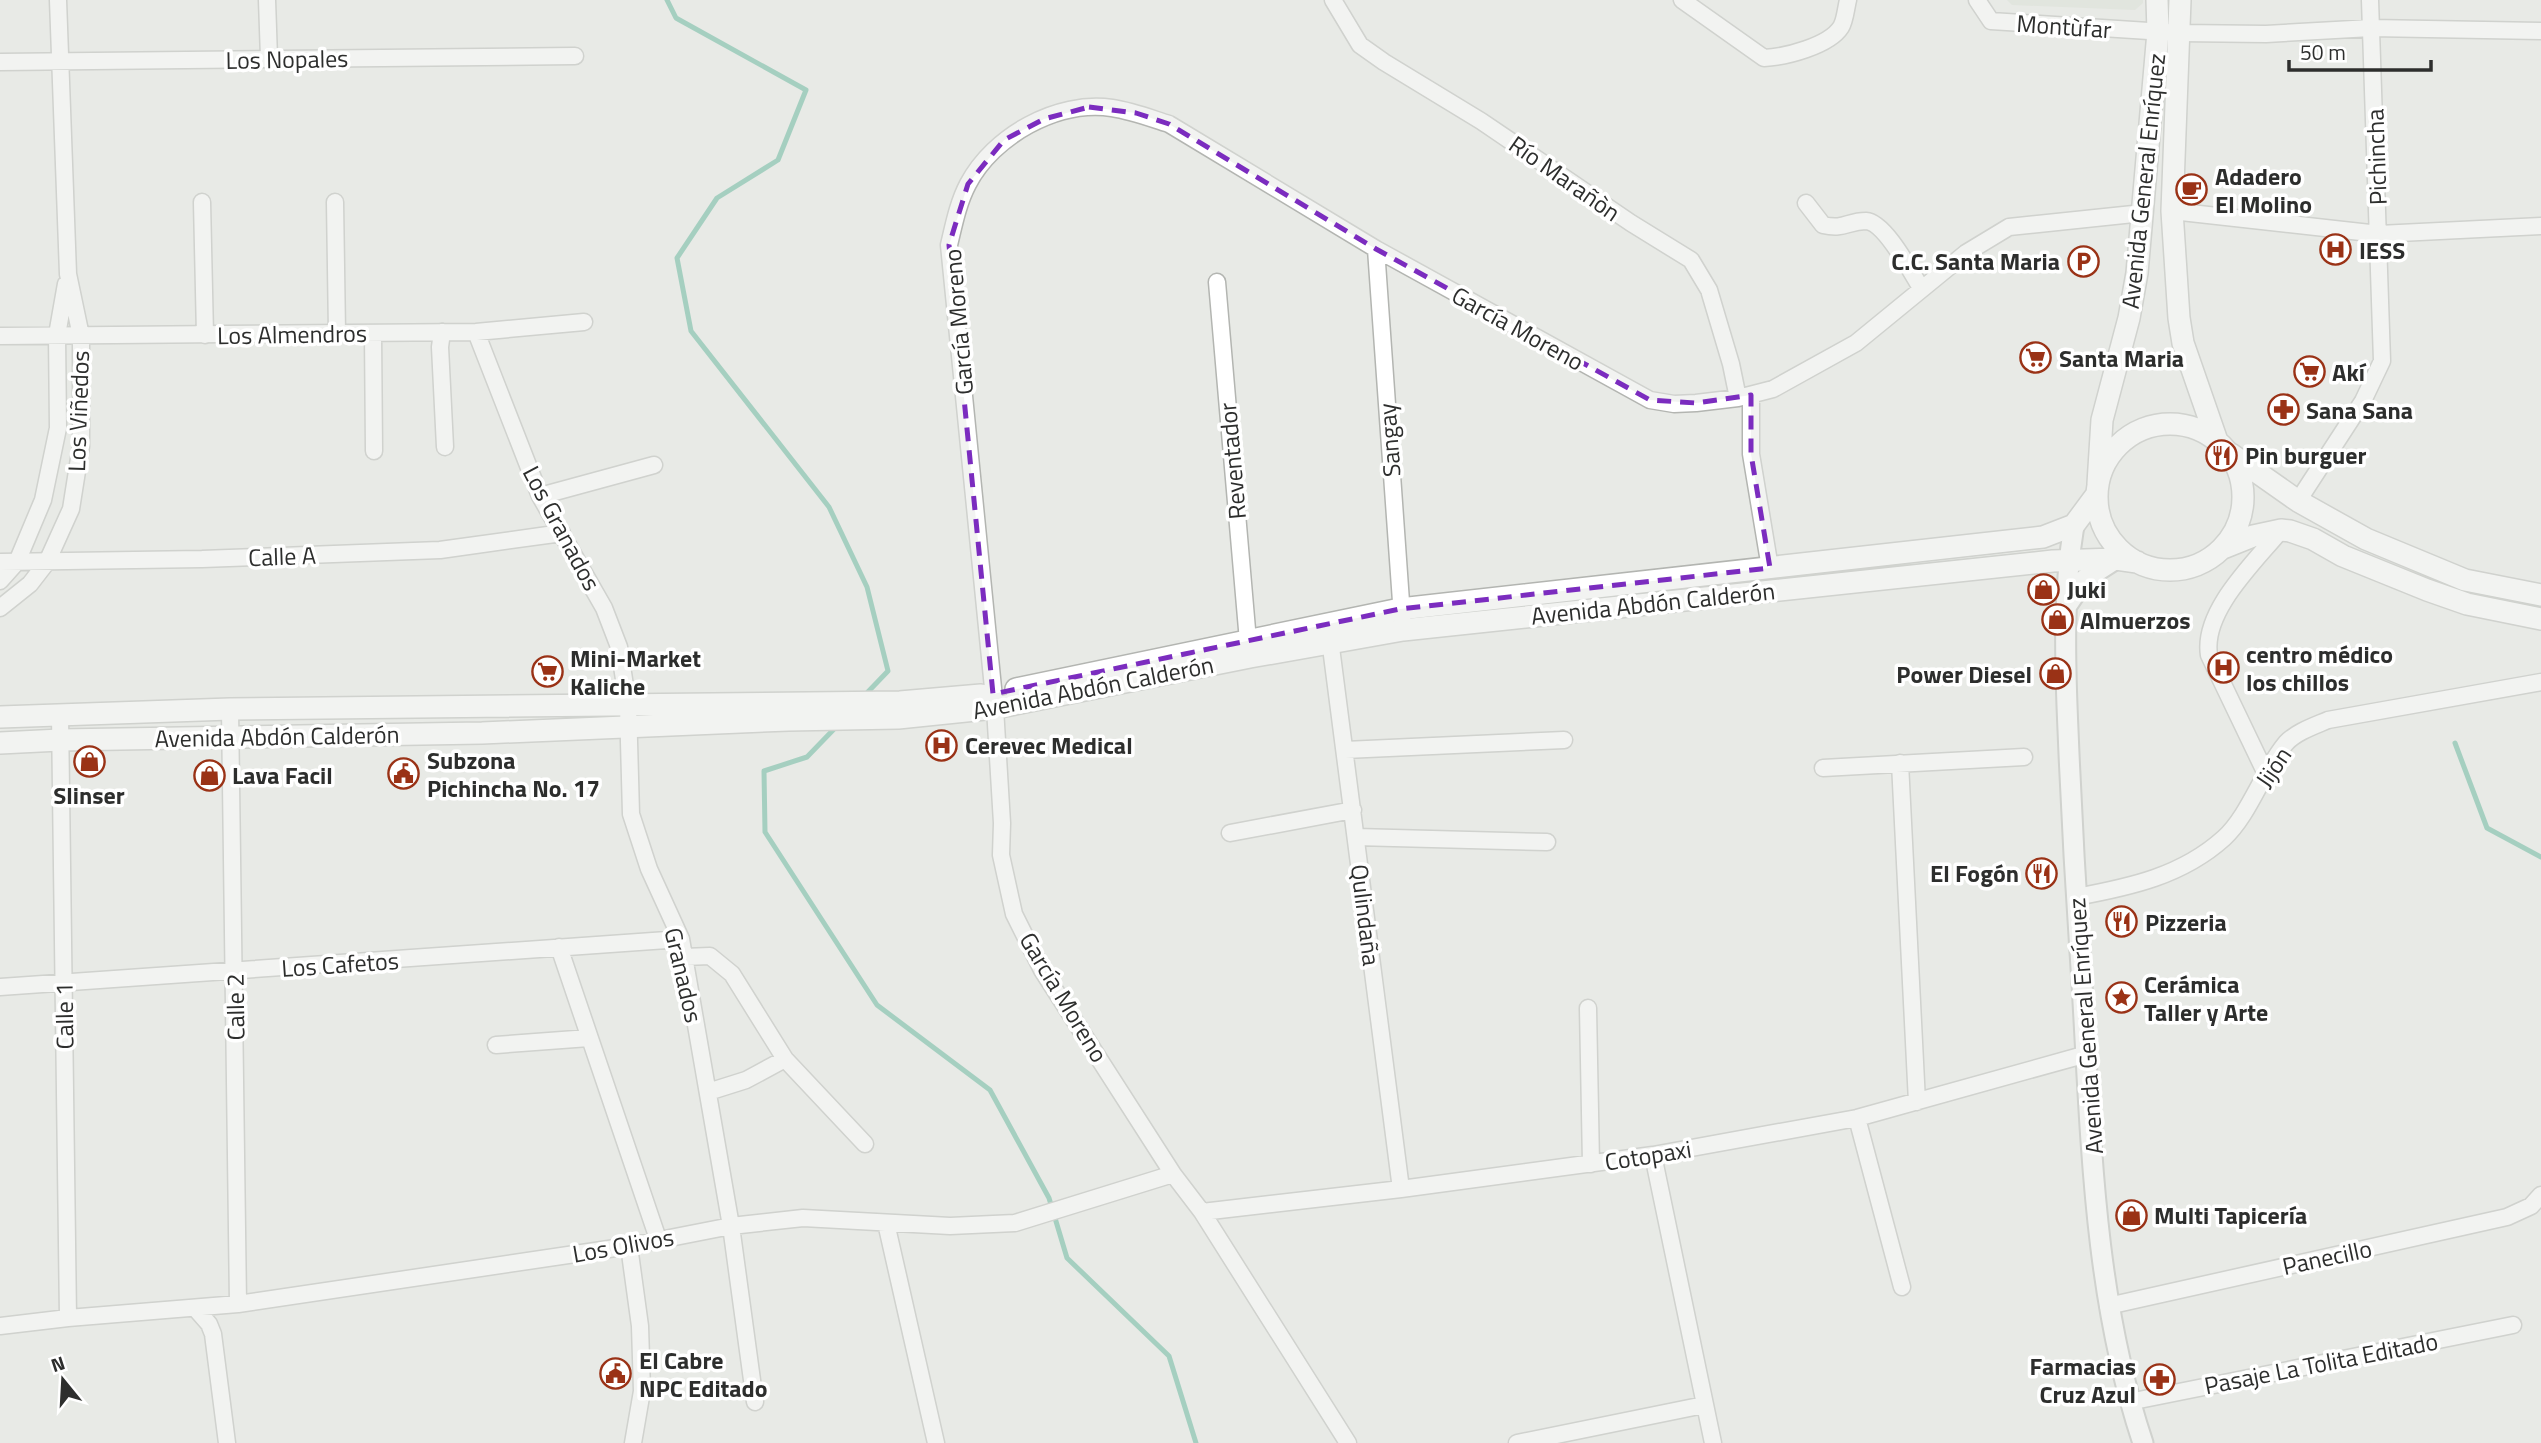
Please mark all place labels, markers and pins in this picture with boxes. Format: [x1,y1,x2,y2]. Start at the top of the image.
place label: Adadero El Molino [2215,158,2312,222]
cafe icon: Adadero El Molino [2175,173,2209,207]
place label: IESS [2359,232,2405,268]
hospital icon: IESS [2319,233,2353,267]
place label: C.C. Santa Maria [1891,243,2060,279]
parking icon: C.C. Santa Maria [2066,244,2100,278]
place label: Santa Maria [2059,340,2184,376]
supermarket icon: Santa Maria [2019,341,2053,375]
place label: Akí [2332,354,2367,390]
supermarket icon: Akí [2292,355,2326,389]
place label: Sana Sana [2306,392,2413,428]
pharmacy icon: Sana Sana [2266,393,2300,427]
place label: Pin burguer [2245,437,2366,473]
restaurant icon: Pin burguer [2205,438,2239,472]
place label: Juki [2067,571,2106,607]
shop icon: Juki [2027,572,2061,606]
place label: Almuerzos [2080,602,2191,638]
shop icon: Almuerzos [2040,603,2074,637]
place label: centro médico los chillos [2246,636,2393,700]
place label: Mini-Market Kaliche [570,640,701,704]
hospital icon: centro médico los chillos [2206,651,2240,685]
supermarket icon: Mini-Market Kaliche [530,655,564,689]
place label: Power Diesel [1896,656,2032,692]
shop icon: Power Diesel [2038,657,2072,691]
place label: Cerevec Medical [965,727,1133,763]
hospital icon: Cerevec Medical [925,728,959,762]
place label: Subzona Pichincha No. 17 [427,742,600,806]
shop icon: Slinser [72,744,106,778]
place label: Lava Facil [232,757,333,793]
public building icon: Subzona Pichincha No. 17 [387,757,421,791]
shop icon: Lava Facil [192,758,226,792]
place label: Slinser [53,777,125,813]
place label: El Fogón [1930,855,2019,891]
restaurant icon: El Fogón [2025,856,2059,890]
place label: Pizzeria [2145,904,2227,940]
restaurant icon: Pizzeria [2105,905,2139,939]
place label: Cerámica Taller y Arte [2144,966,2268,1030]
place icon: Cerámica Taller y Arte [2104,981,2138,1015]
place label: Multi Tapicería [2154,1197,2307,1233]
shop icon: Multi Tapicería [2114,1198,2148,1232]
place label: El Cabre NPC Editado [639,1342,768,1406]
place label: Farmacias Cruz Azul [2030,1348,2136,1412]
public building icon: El Cabre NPC Editado [599,1357,633,1391]
pharmacy icon: Farmacias Cruz Azul [2142,1363,2176,1397]

